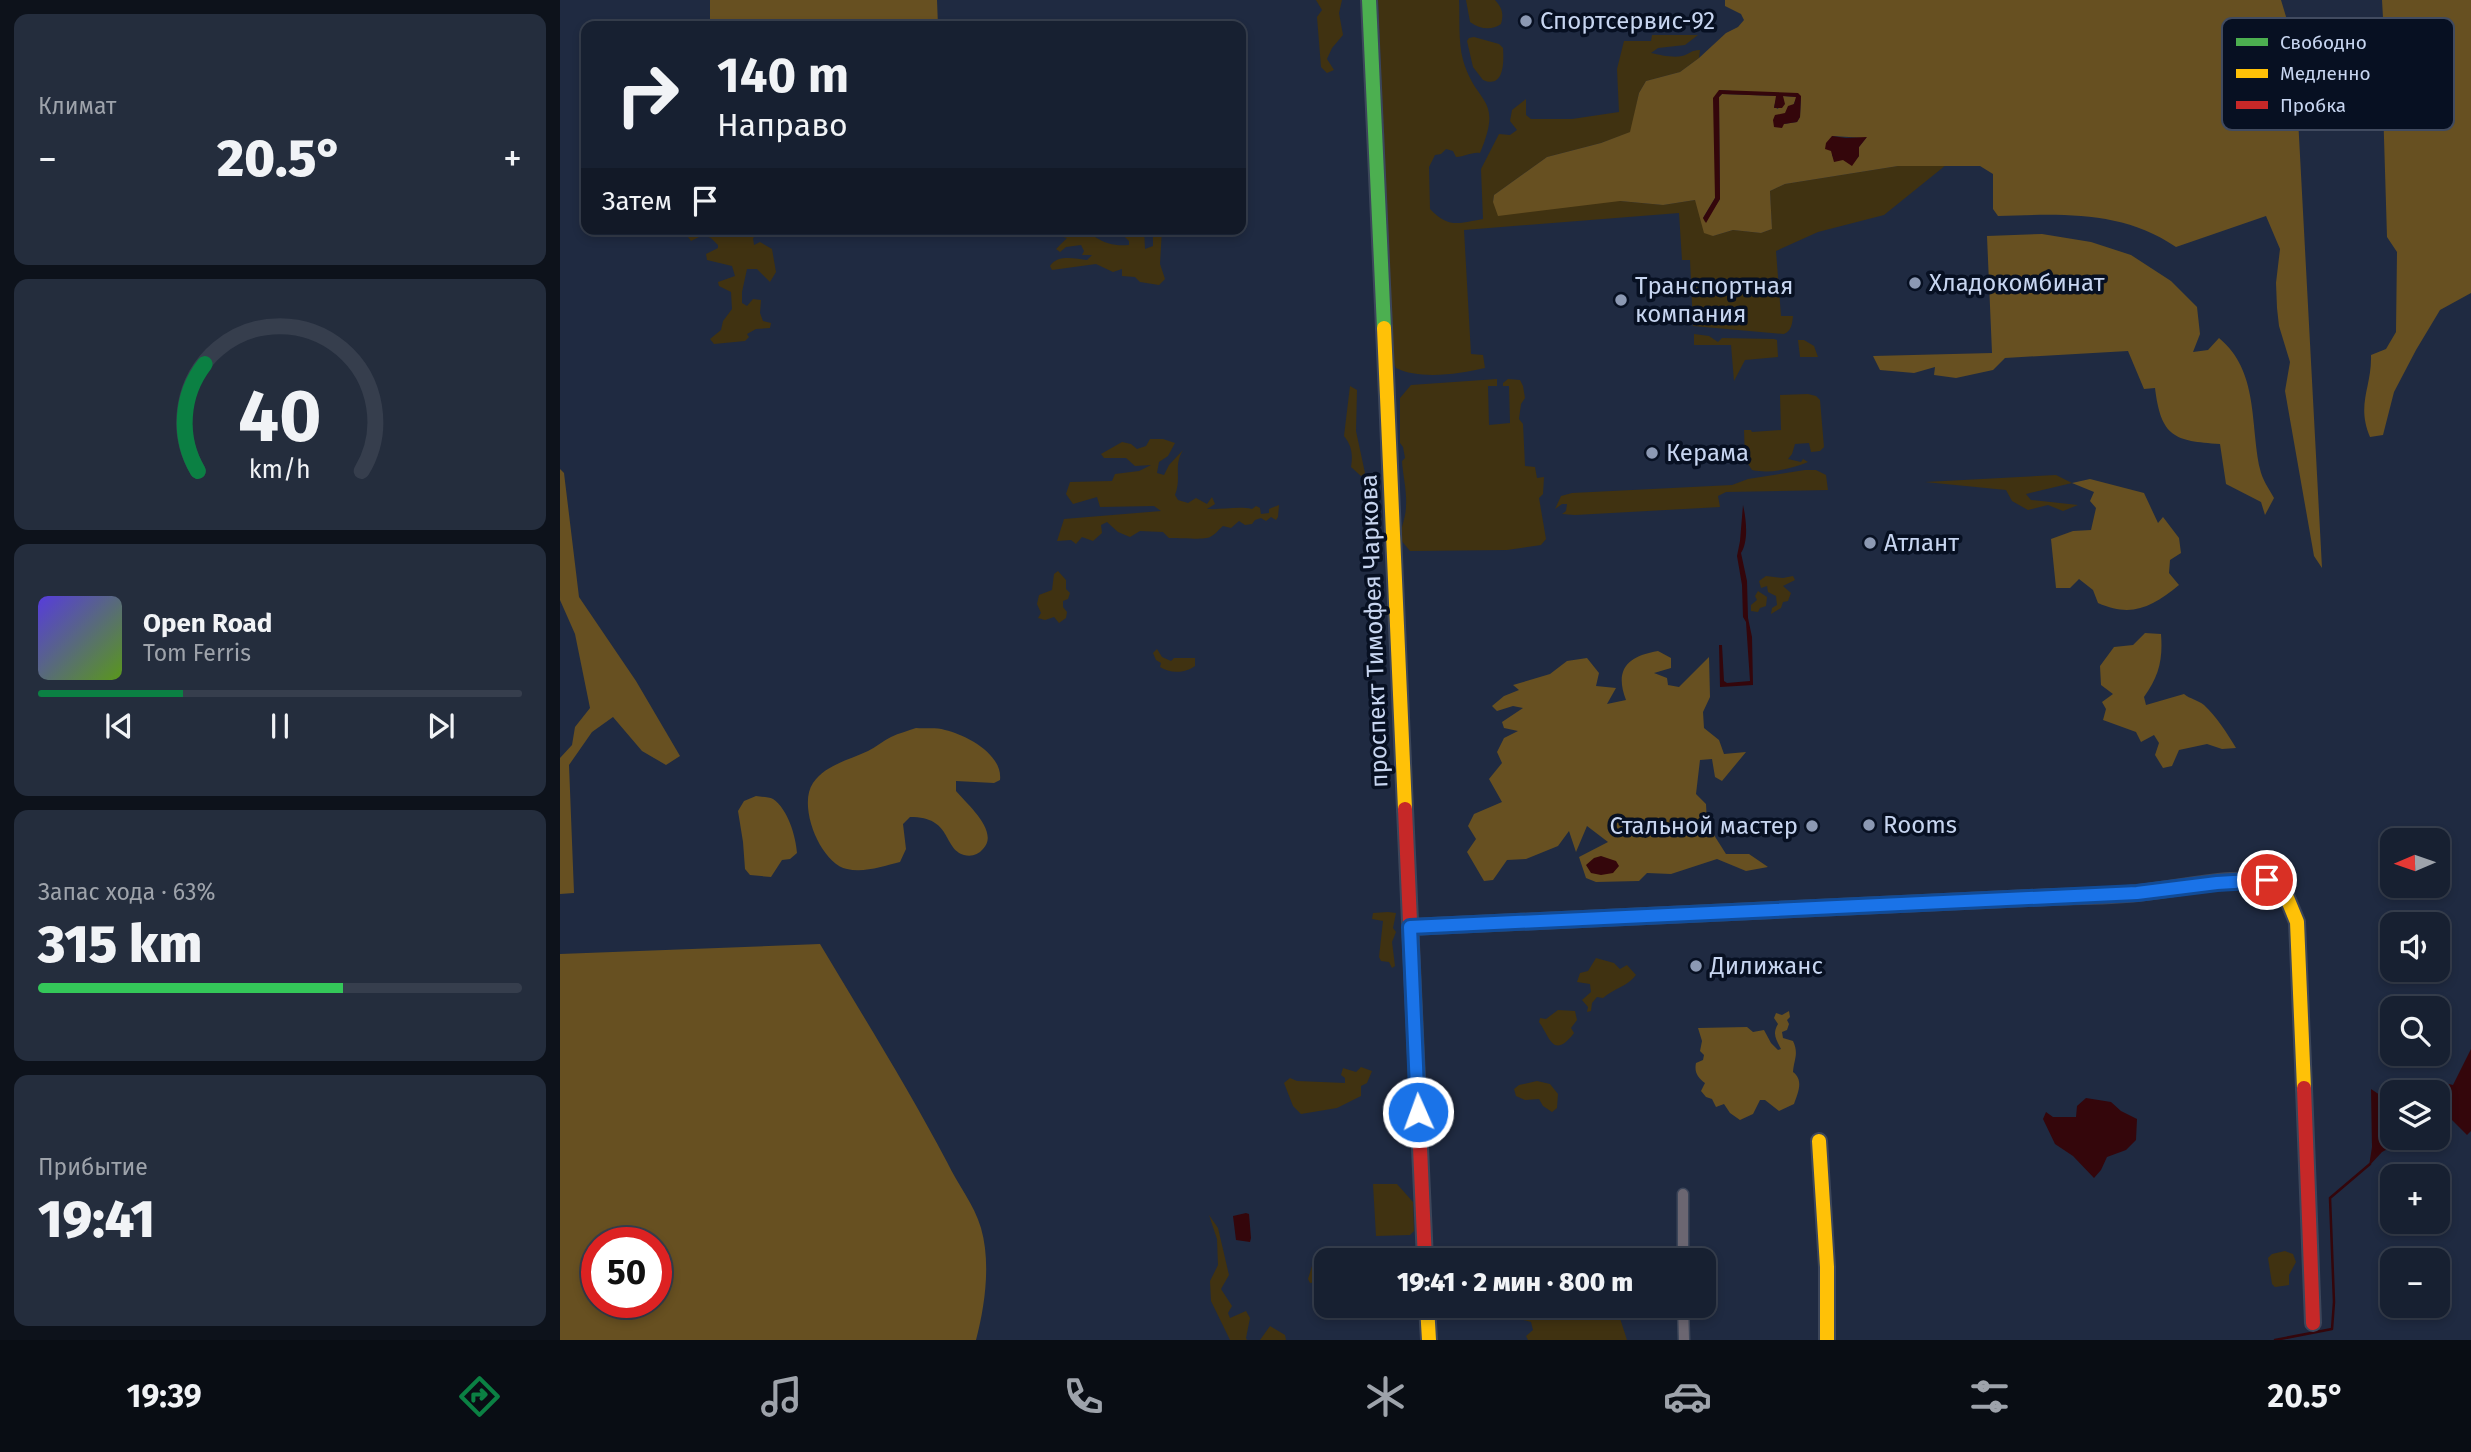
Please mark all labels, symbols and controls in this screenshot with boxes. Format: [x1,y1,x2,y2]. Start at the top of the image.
place label: Спортсервис-92 [1540,7,1715,35]
marker: Спортсервис-92 [1518,13,1534,29]
legend [2222,18,2454,130]
text: Свободно [2280,31,2367,54]
text: 140 m [717,46,849,105]
icon: right [602,49,693,140]
text: Медленно [2280,62,2371,85]
text: Климат [38,92,116,120]
text: Пробка [2280,94,2346,117]
text: Направо [717,106,848,144]
text: 20.5° [217,127,343,190]
text: − [38,136,57,182]
text: + [503,136,522,182]
icon: arrive [686,182,724,220]
text: Затем [602,186,672,217]
place label: Хладокомбинат [1929,269,2105,297]
place label: Транспортная компания [1635,272,1793,328]
marker: Хладокомбинат [1907,275,1923,291]
marker: Транспортная компания [1613,292,1629,308]
text: 40 [238,373,322,460]
place label: Керама [1666,439,1749,467]
marker: Керама [1644,445,1660,461]
text: km/h [249,455,311,485]
street label: проспект Тимофея Чаркова [1355,474,1393,788]
place label: Атлант [1884,529,1959,557]
marker: Атлант [1862,535,1878,551]
text: Open Road [143,608,272,639]
text: Tom Ferris [143,639,251,667]
icon: previous [100,707,138,745]
icon: pause [261,707,299,745]
icon: next [422,707,460,745]
place label: Rooms [1883,811,1957,839]
place label: Стальной мастер [1609,812,1798,840]
marker: Rooms [1861,817,1877,833]
marker: Стальной мастер [1804,818,1820,834]
north arrow [2380,828,2450,898]
map controls [2380,828,2450,1318]
pin [2237,850,2297,910]
icon: arrive [2248,861,2286,899]
text: Запас хода · 63% [38,878,215,906]
button: sound [2380,912,2450,982]
text: 315 km [38,913,202,976]
place label: Дилижанс [1709,952,1823,980]
marker: Дилижанс [1688,958,1704,974]
button: search [2380,996,2450,1066]
position arrow [1381,1075,1455,1149]
button: layers [2380,1080,2450,1150]
text: Прибытие [38,1153,148,1181]
button: + [2380,1164,2450,1234]
text: 19:41 [38,1188,155,1251]
speed limit sign: 50 [581,1227,672,1318]
button: − [2380,1248,2450,1318]
text: 19:41 · 2 мин · 800 m [1397,1267,1633,1298]
icon: directions [455,1372,504,1421]
icon: music [757,1372,806,1421]
icon: phone [1059,1372,1108,1421]
icon: climate [1361,1372,1410,1421]
icon: car [1663,1372,1712,1421]
icon: filters [1965,1372,2014,1421]
text: 19:39 [127,1377,202,1415]
text: 20.5° [2268,1377,2344,1415]

